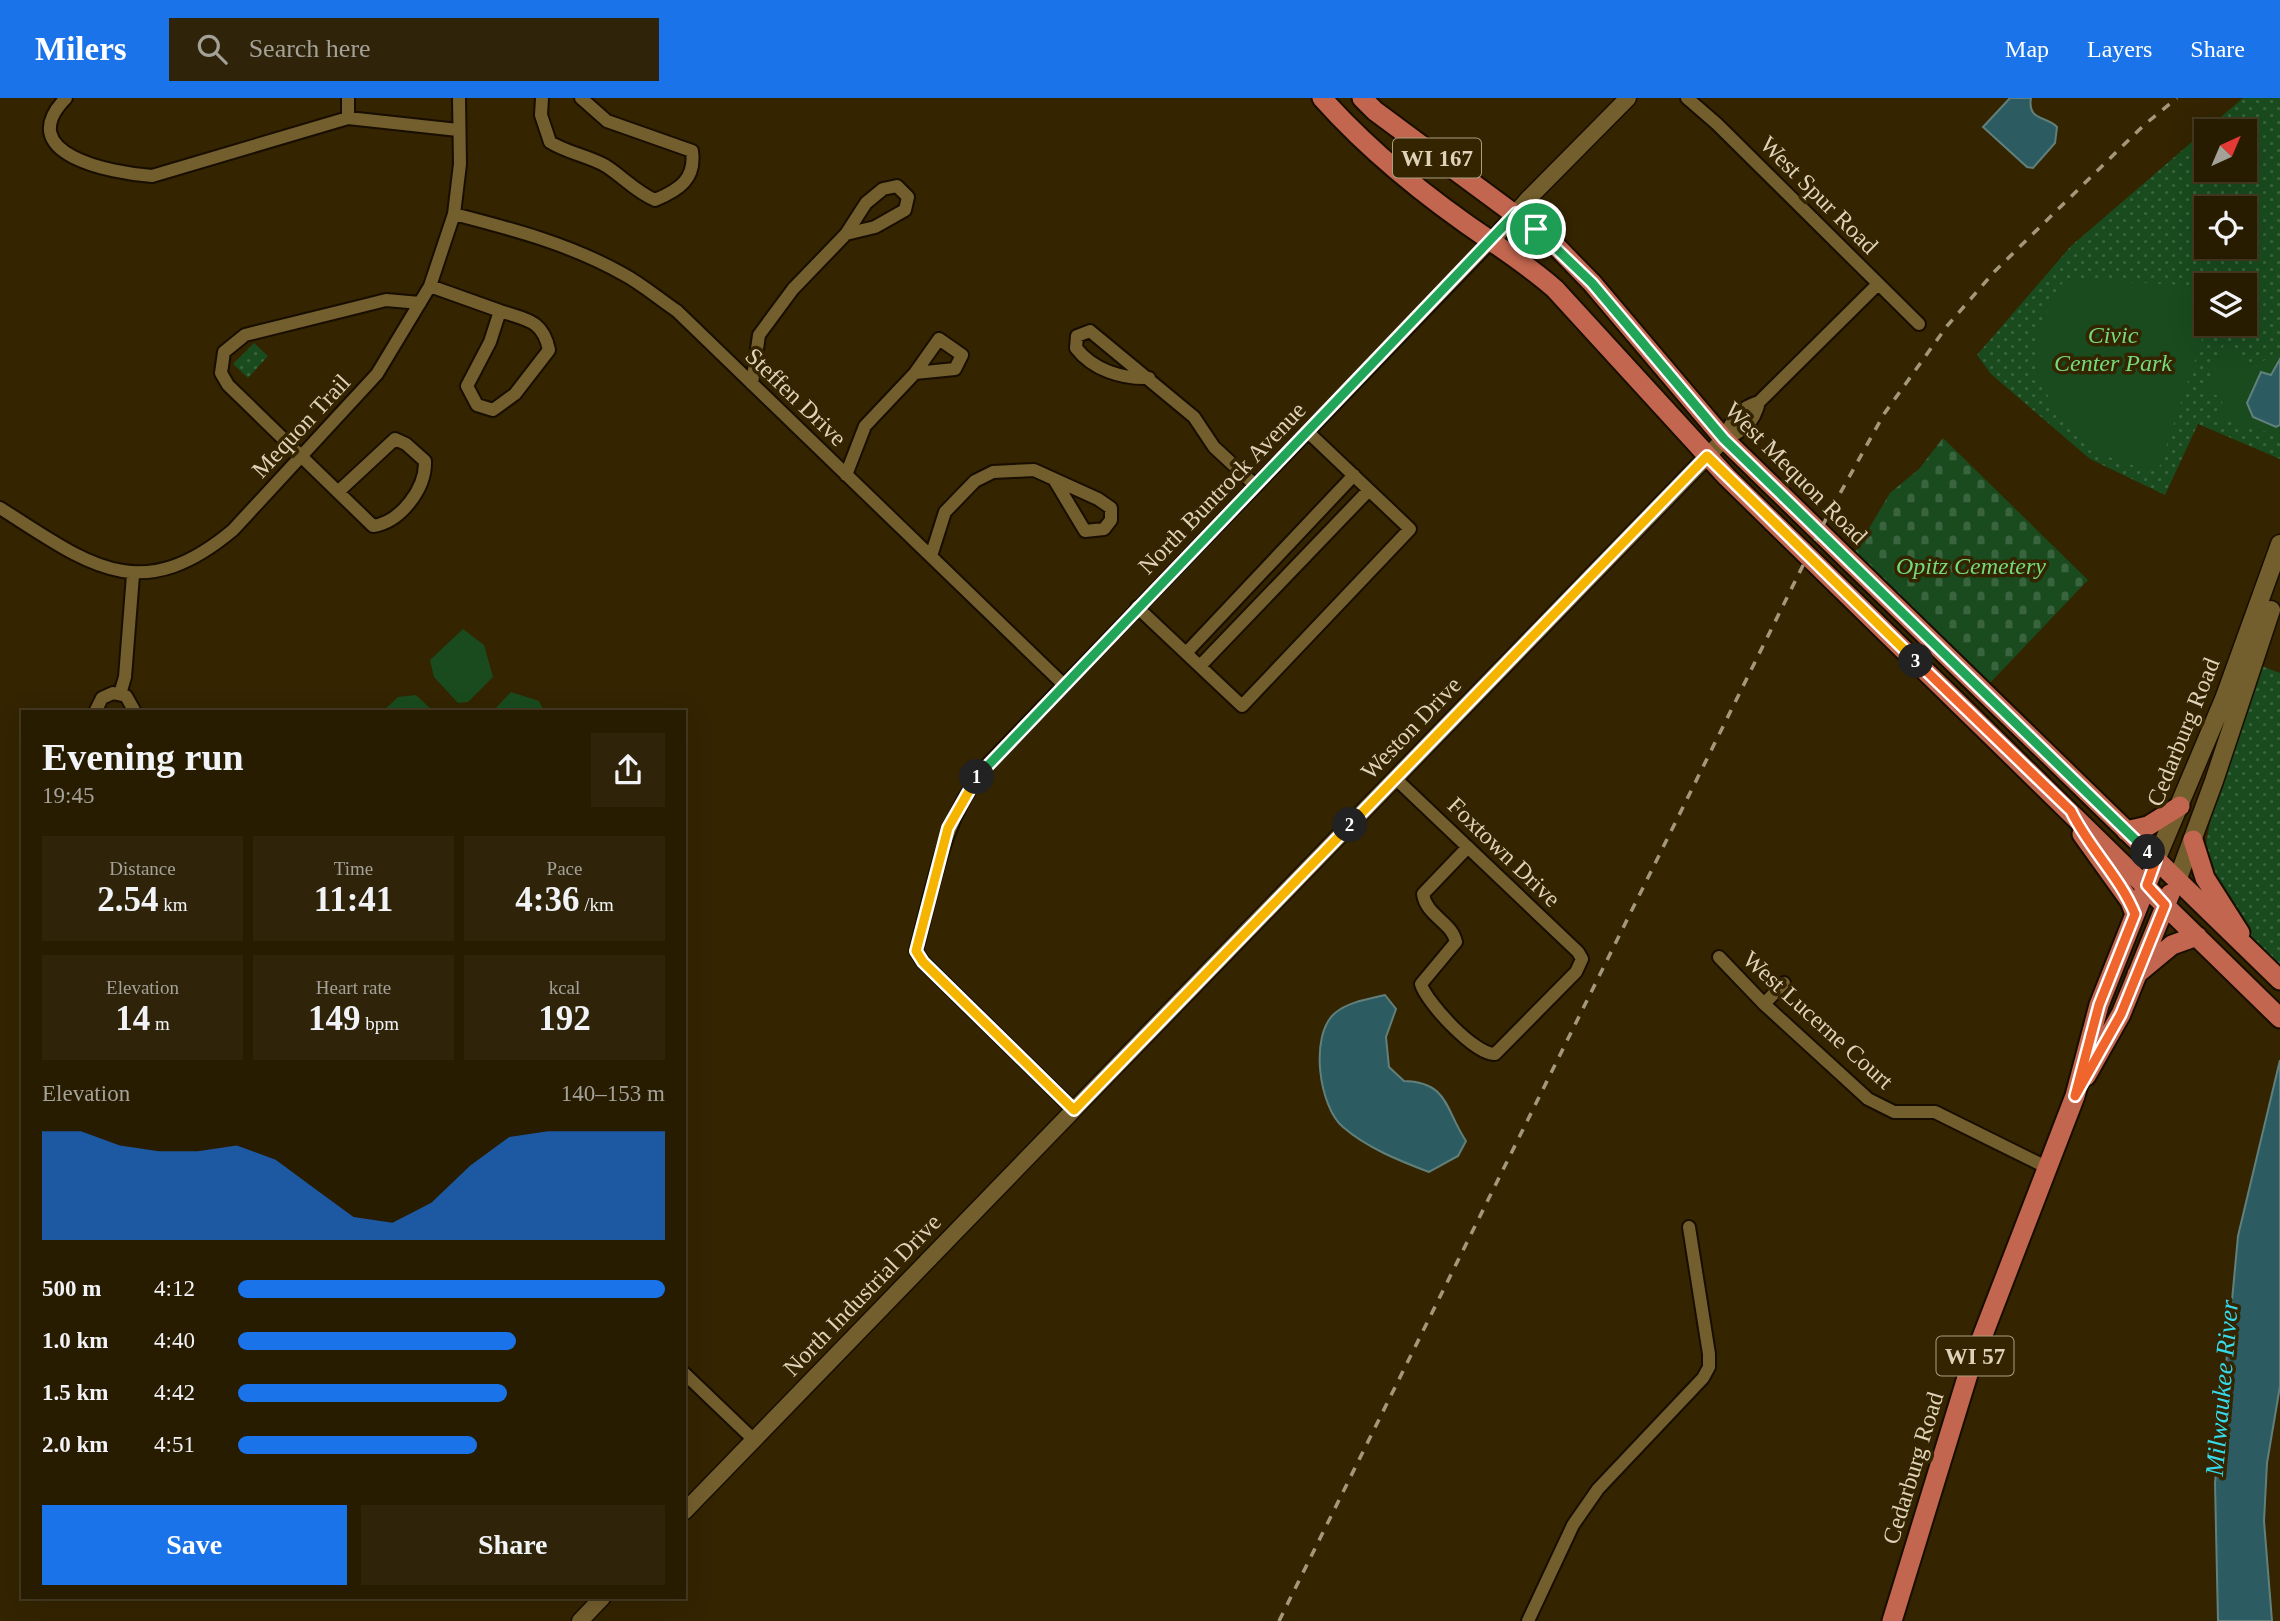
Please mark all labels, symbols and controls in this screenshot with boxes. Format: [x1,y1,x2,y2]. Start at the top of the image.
search box [169,18,659,81]
icon: search [193,30,231,68]
text: Milers [35,31,127,67]
text: Search here [249,34,371,63]
text: Map [2005,36,2049,62]
text: Layers [2087,36,2152,62]
text: Share [2190,36,2245,62]
north arrow [2194,119,2258,182]
map controls [2194,119,2257,336]
street label: West Spur Road [1755,131,1883,259]
road number: WI 167 [1393,138,1481,178]
button: locate [2194,196,2257,259]
pin [1506,199,1566,259]
icon: arrive [1517,210,1555,248]
button: layers [2194,273,2257,336]
park label: Civic Center Park [2054,322,2172,376]
street label: Steffen Drive [740,343,852,451]
street label: Mequon Trail [247,369,356,483]
street label: North Buntrock Avenue [1133,397,1311,579]
street label: West Mequon Road [1720,397,1872,549]
park label: Opitz Cemetery [1896,553,2046,579]
pin: 3 [1898,644,1934,678]
text: 3 [1911,650,1920,671]
street label: Cedarburg Road [2141,654,2225,810]
street label: Weston Drive [1356,671,1466,785]
button: share [591,733,665,807]
text: Evening run [42,736,244,778]
pin: 1 [960,760,995,794]
text: 1 [972,766,981,787]
text: 19:45 [42,783,94,808]
street label: Foxtown Drive [1442,792,1566,912]
pin: 2 [1332,808,1368,842]
text: 2 [1345,814,1354,835]
pin: 4 [2130,834,2166,870]
text: 4 [2143,841,2152,862]
text: Distance [109,858,176,879]
text: Time [334,858,373,879]
text: Pace [547,858,582,879]
text: 2.54 [97,880,159,919]
text: 11:41 [314,880,393,919]
text: 4:36 [515,880,579,919]
text: km [159,894,188,915]
text: /km [579,894,614,915]
street label: West Lucerne Court [1738,946,1899,1094]
text: Elevation [106,977,179,998]
text: Heart rate [316,977,391,998]
text: kcal [549,977,580,998]
text: 14 [115,999,150,1038]
text: 149 [308,999,360,1038]
text: 192 [538,999,591,1038]
text: m [150,1013,170,1034]
text: bpm [360,1013,399,1034]
text: Elevation [42,1081,130,1106]
text: 140–153 m [561,1081,665,1106]
street label: North Industrial Drive [778,1209,946,1381]
text: 500 m [42,1276,101,1301]
text: 4:12 [154,1276,195,1301]
water label: Milwaukee River [2200,1298,2244,1478]
text: 1.0 km [42,1328,108,1353]
text: 4:40 [154,1328,195,1353]
road number: WI 57 [1937,1336,2014,1376]
text: 1.5 km [42,1380,108,1405]
text: 4:42 [154,1380,195,1405]
street label: Cedarburg Road [1878,1389,1948,1547]
text: 2.0 km [42,1432,108,1457]
text: 4:51 [154,1432,195,1457]
button: Save [42,1505,347,1585]
button: Share [361,1505,665,1585]

